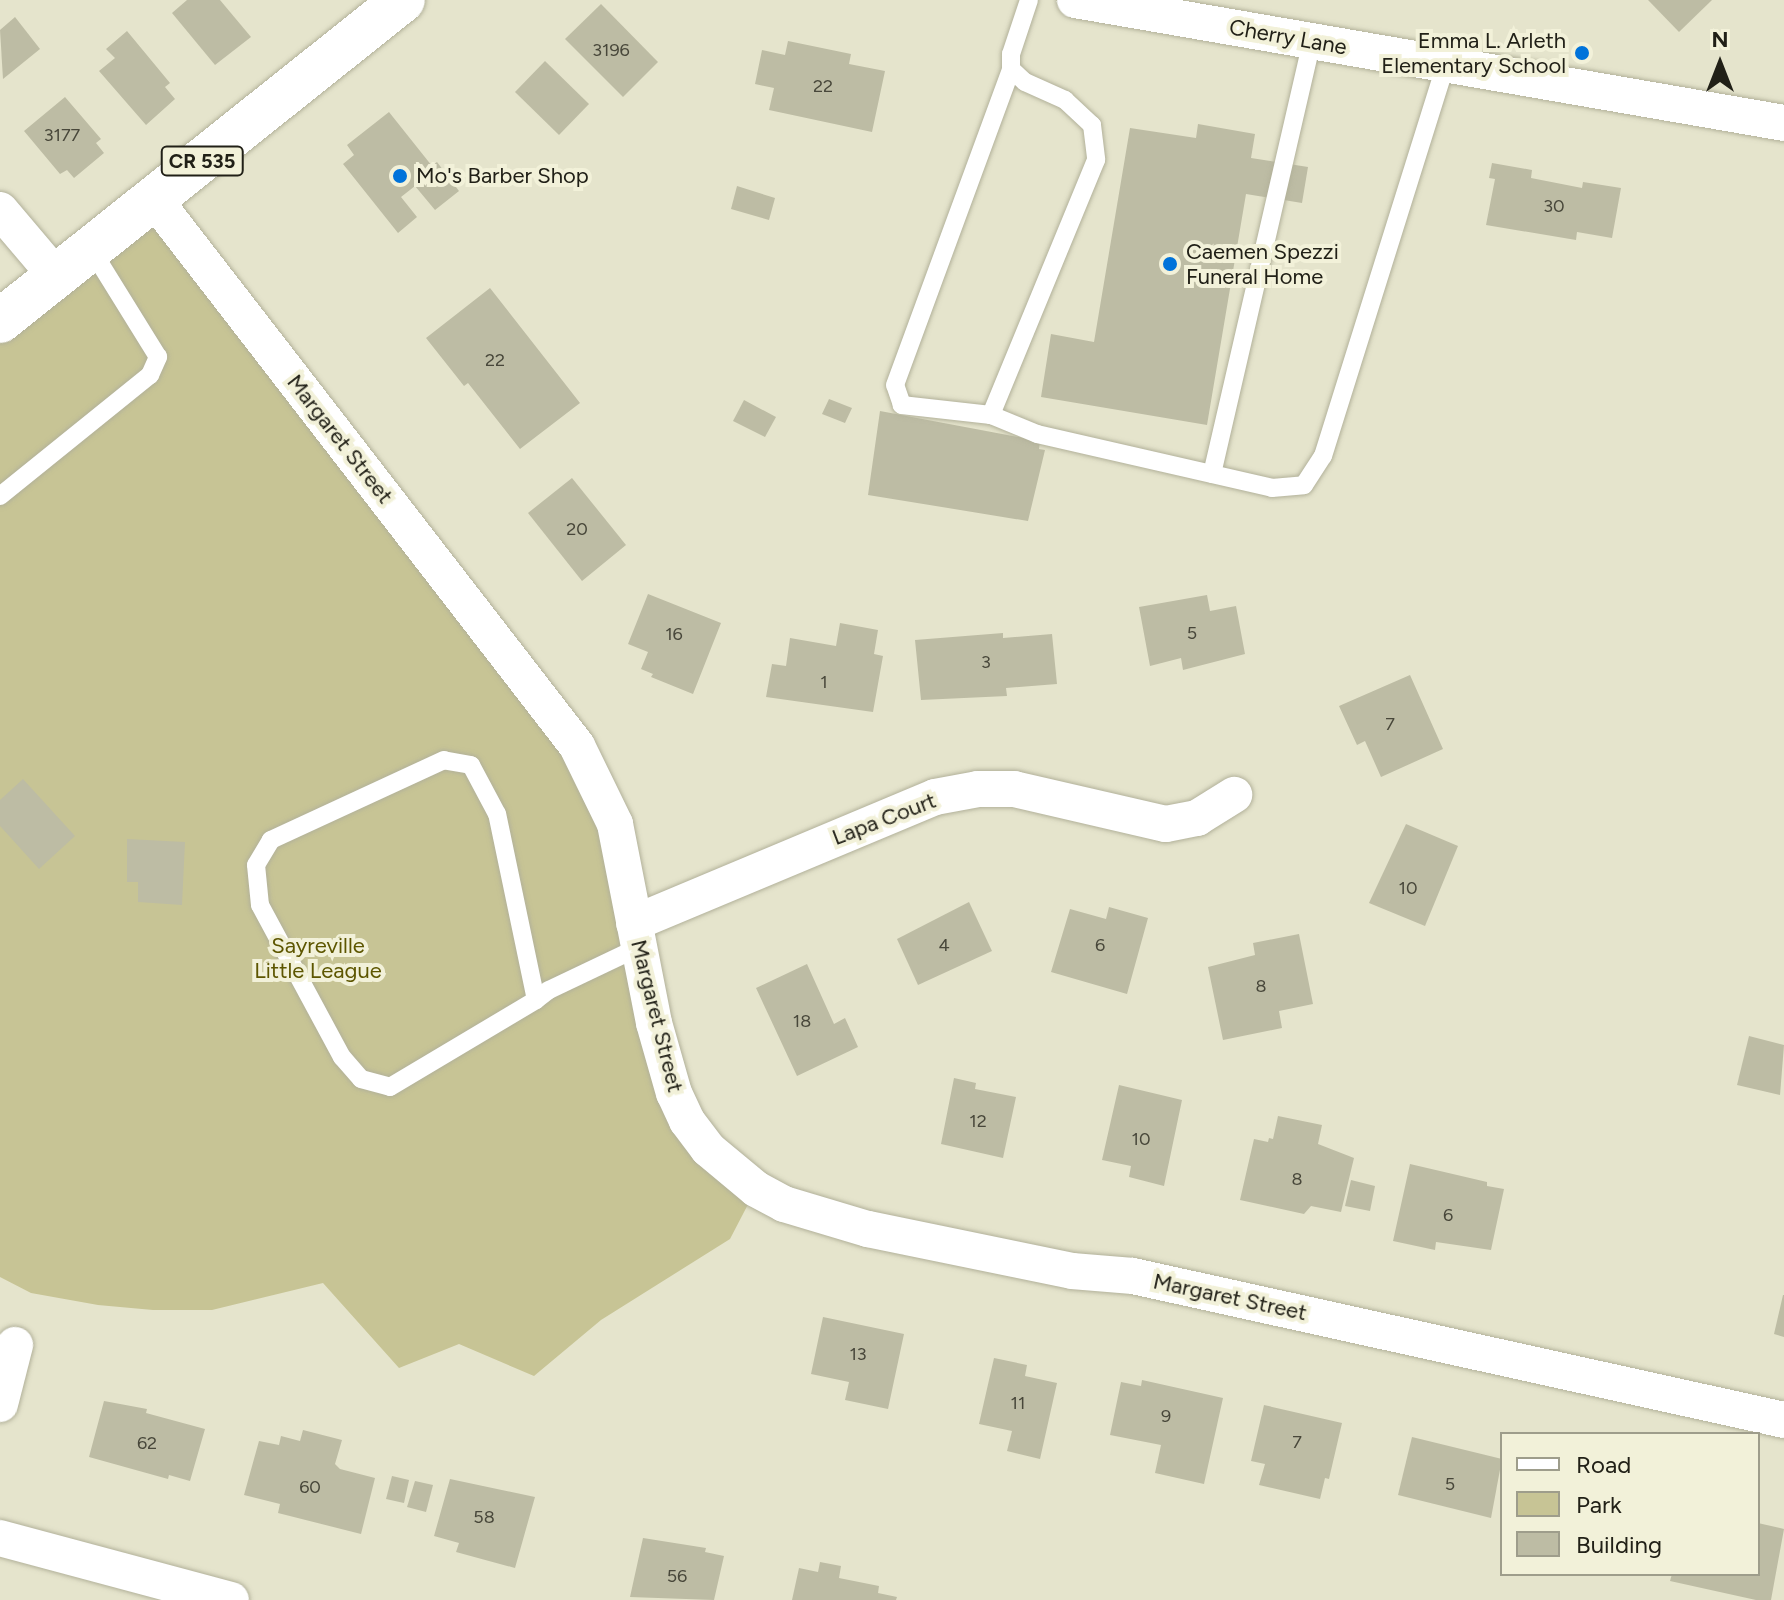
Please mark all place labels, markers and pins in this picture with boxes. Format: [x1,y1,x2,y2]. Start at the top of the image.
place label: Emma L. Arleth Elementary School [1381,27,1566,78]
marker: Emma L. Arleth Elementary School [1573,44,1591,62]
place label: Mo's Barber Shop [416,163,589,189]
marker: Mo's Barber Shop [391,167,409,185]
place label: Caemen Spezzi Funeral Home [1186,238,1339,290]
marker: Caemen Spezzi Funeral Home [1161,255,1179,273]

